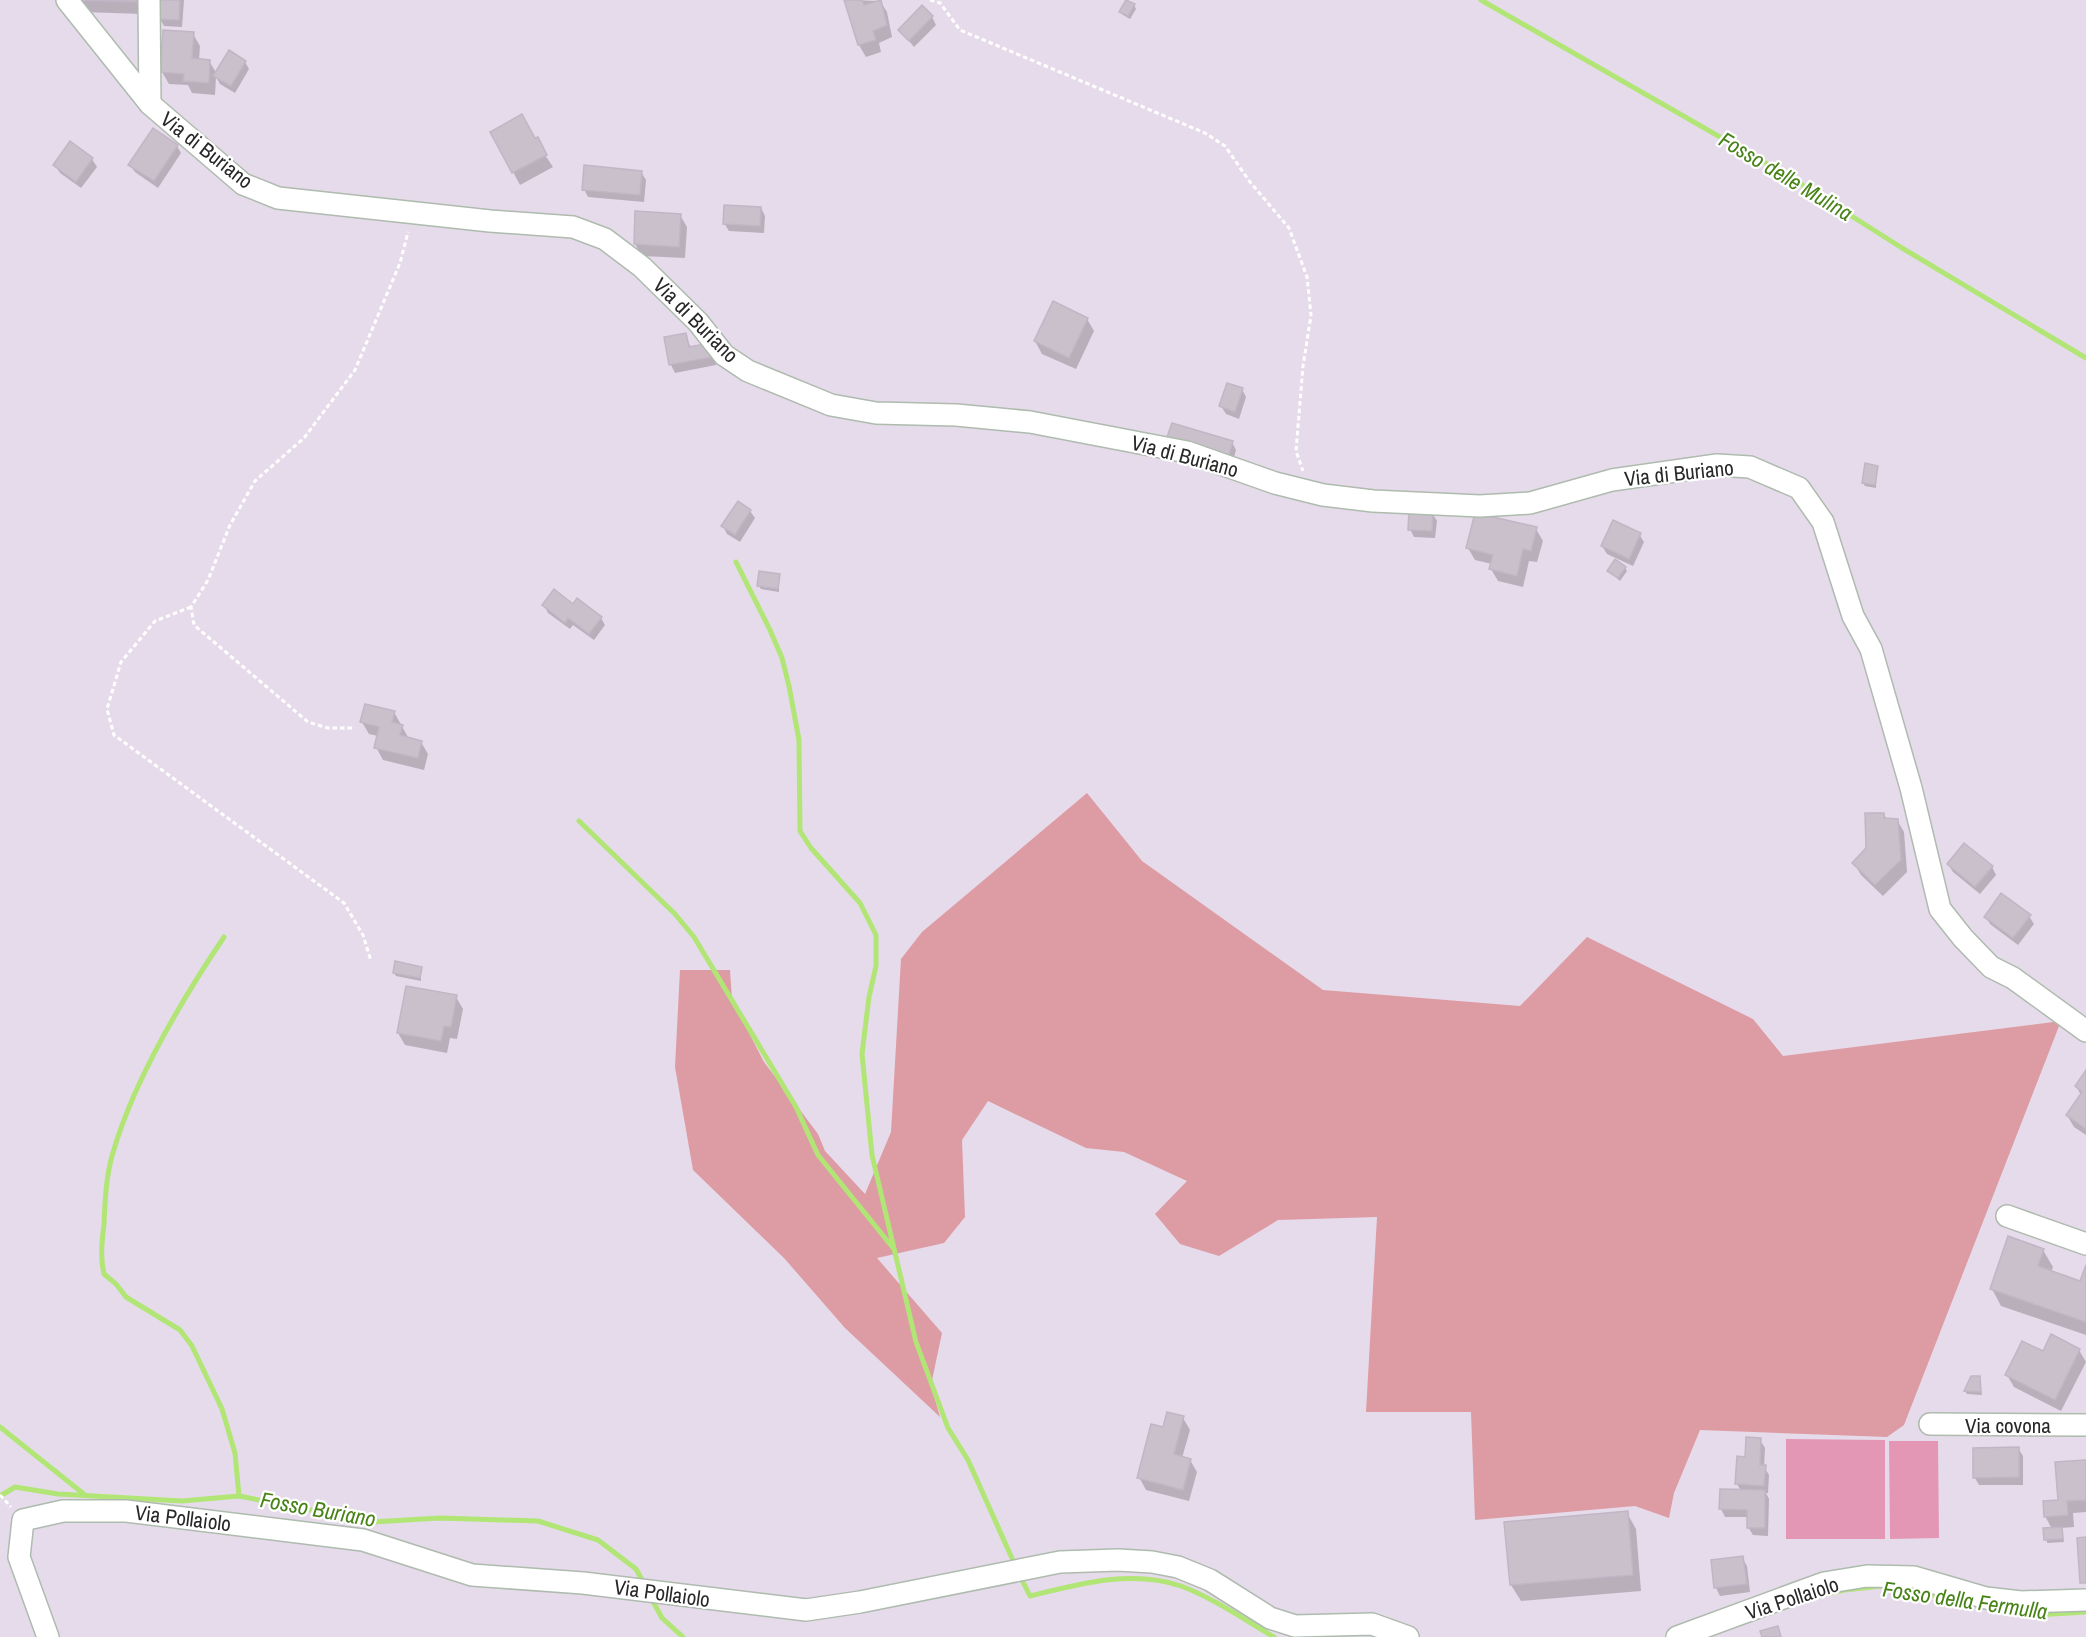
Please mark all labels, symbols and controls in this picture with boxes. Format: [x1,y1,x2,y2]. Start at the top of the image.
street label: Via di Buriano [155,105,259,195]
water label: Fosso delle Mulina [1714,124,1858,228]
street label: Via di Buriano [647,271,745,369]
street label: Via di Buriano [1128,428,1242,484]
street label: Via di Buriano [1623,453,1735,493]
street label: Via covona [1965,1411,2051,1440]
water label: Fosso Buriano [258,1484,378,1534]
street label: Via Pollaiolo [133,1498,233,1538]
street label: Via Pollaiolo [1742,1569,1842,1627]
street label: Via Pollaiolo [612,1572,712,1614]
water label: Fosso della Fermulla [1881,1574,2049,1626]

